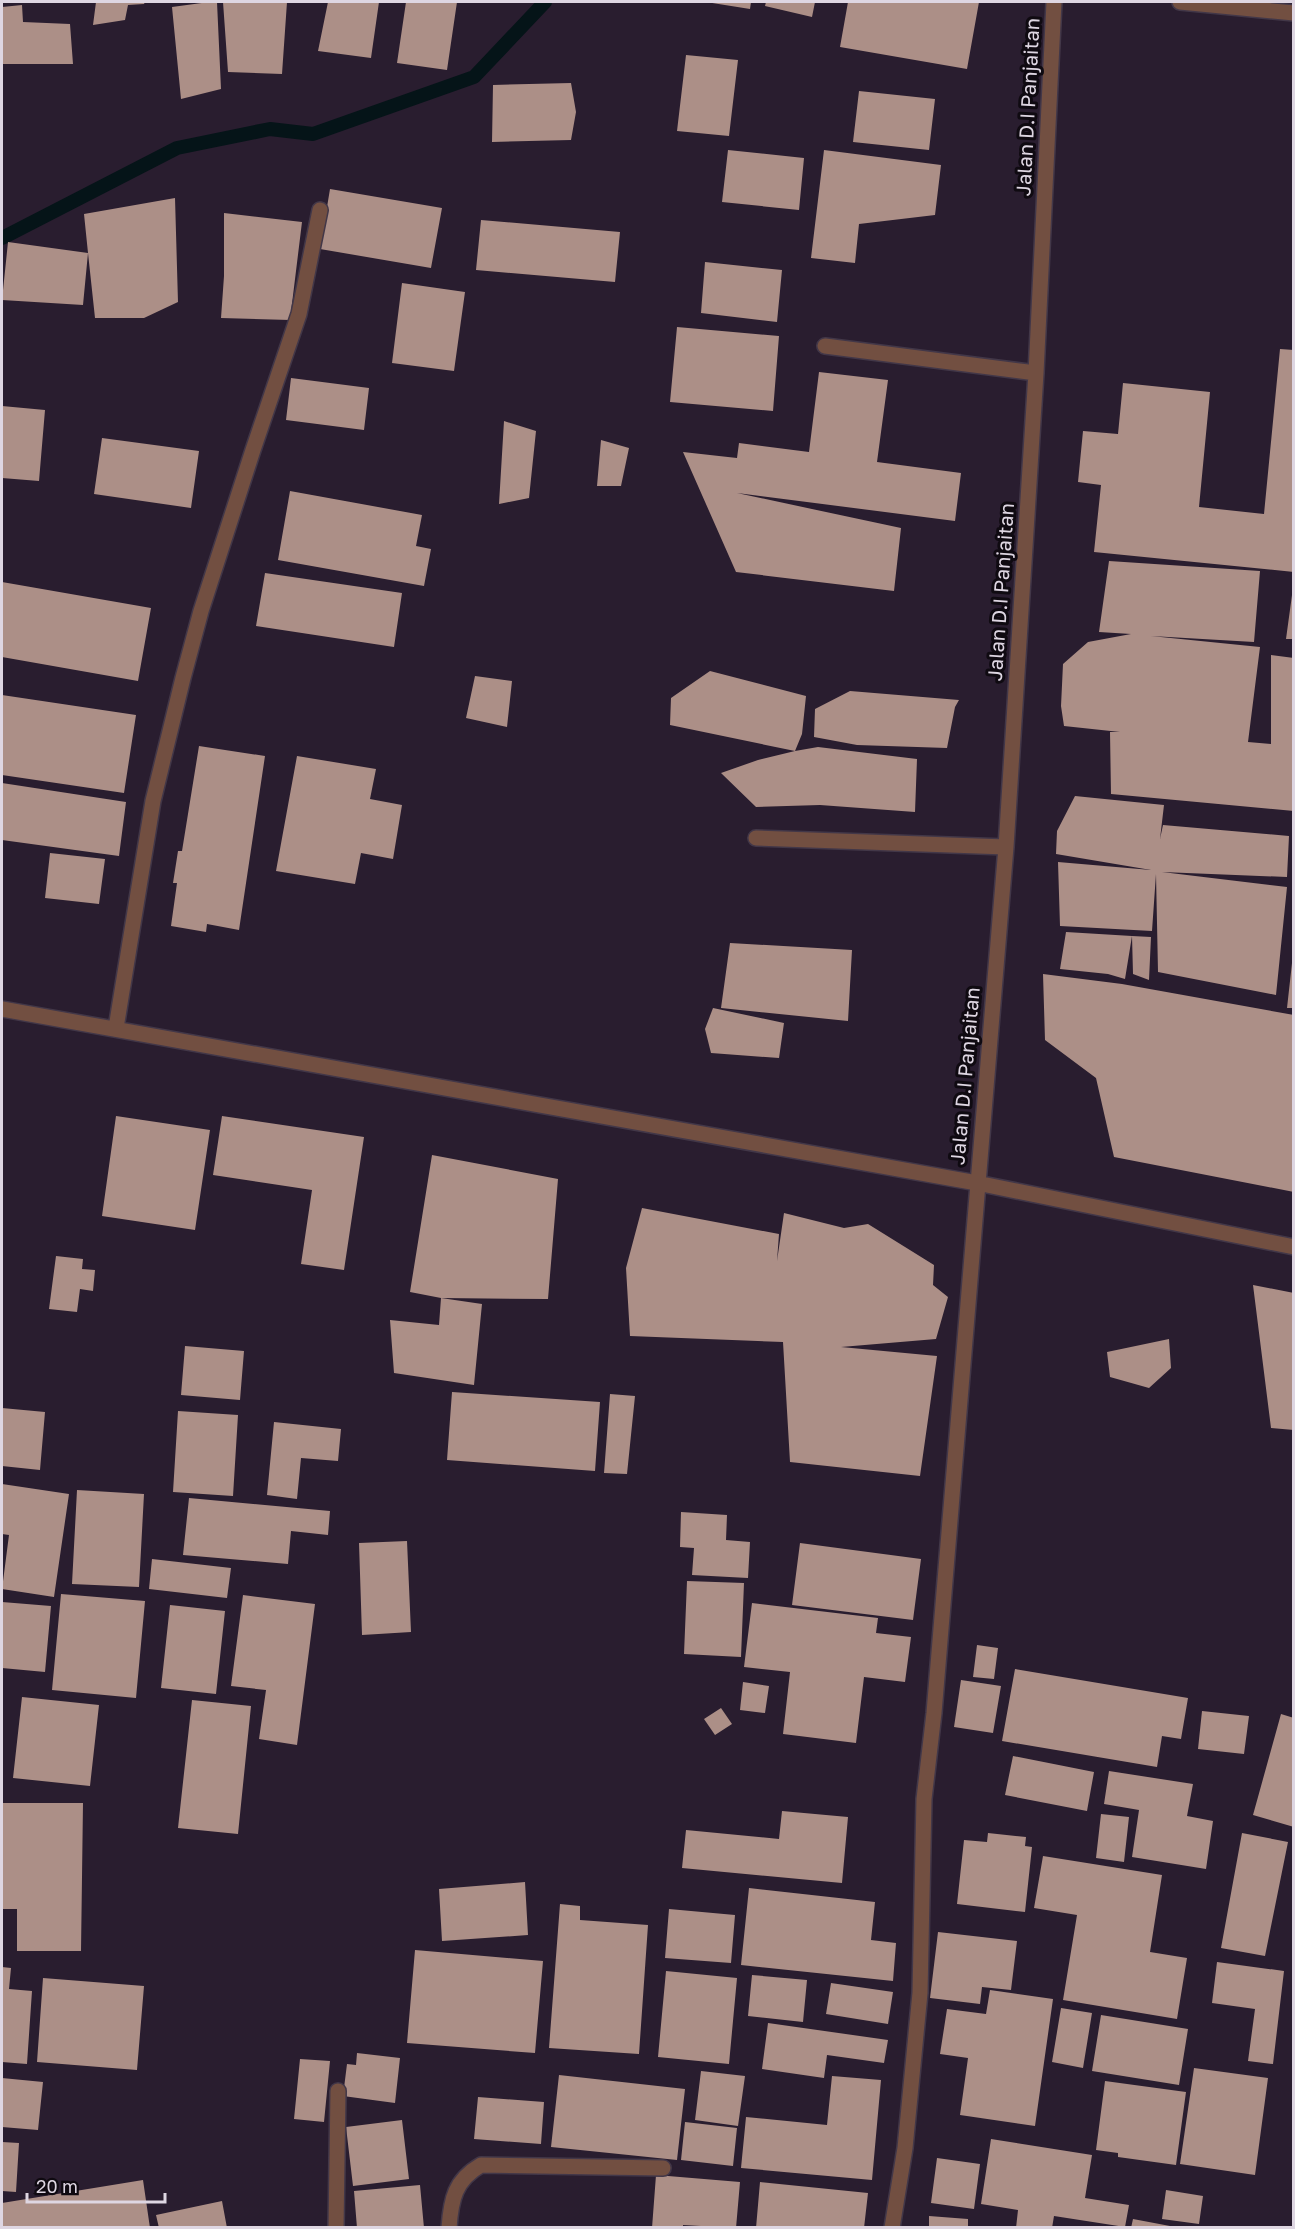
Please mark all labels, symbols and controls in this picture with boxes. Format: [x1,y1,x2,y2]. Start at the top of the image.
street label: Jalan D.I Panjaitan [1010,17,1044,197]
street label: Jalan D.I Panjaitan [982,502,1018,682]
street label: Jalan D.I Panjaitan [944,986,984,1166]
scale bar [27,2166,165,2204]
text: 20 m [36,2175,78,2197]

